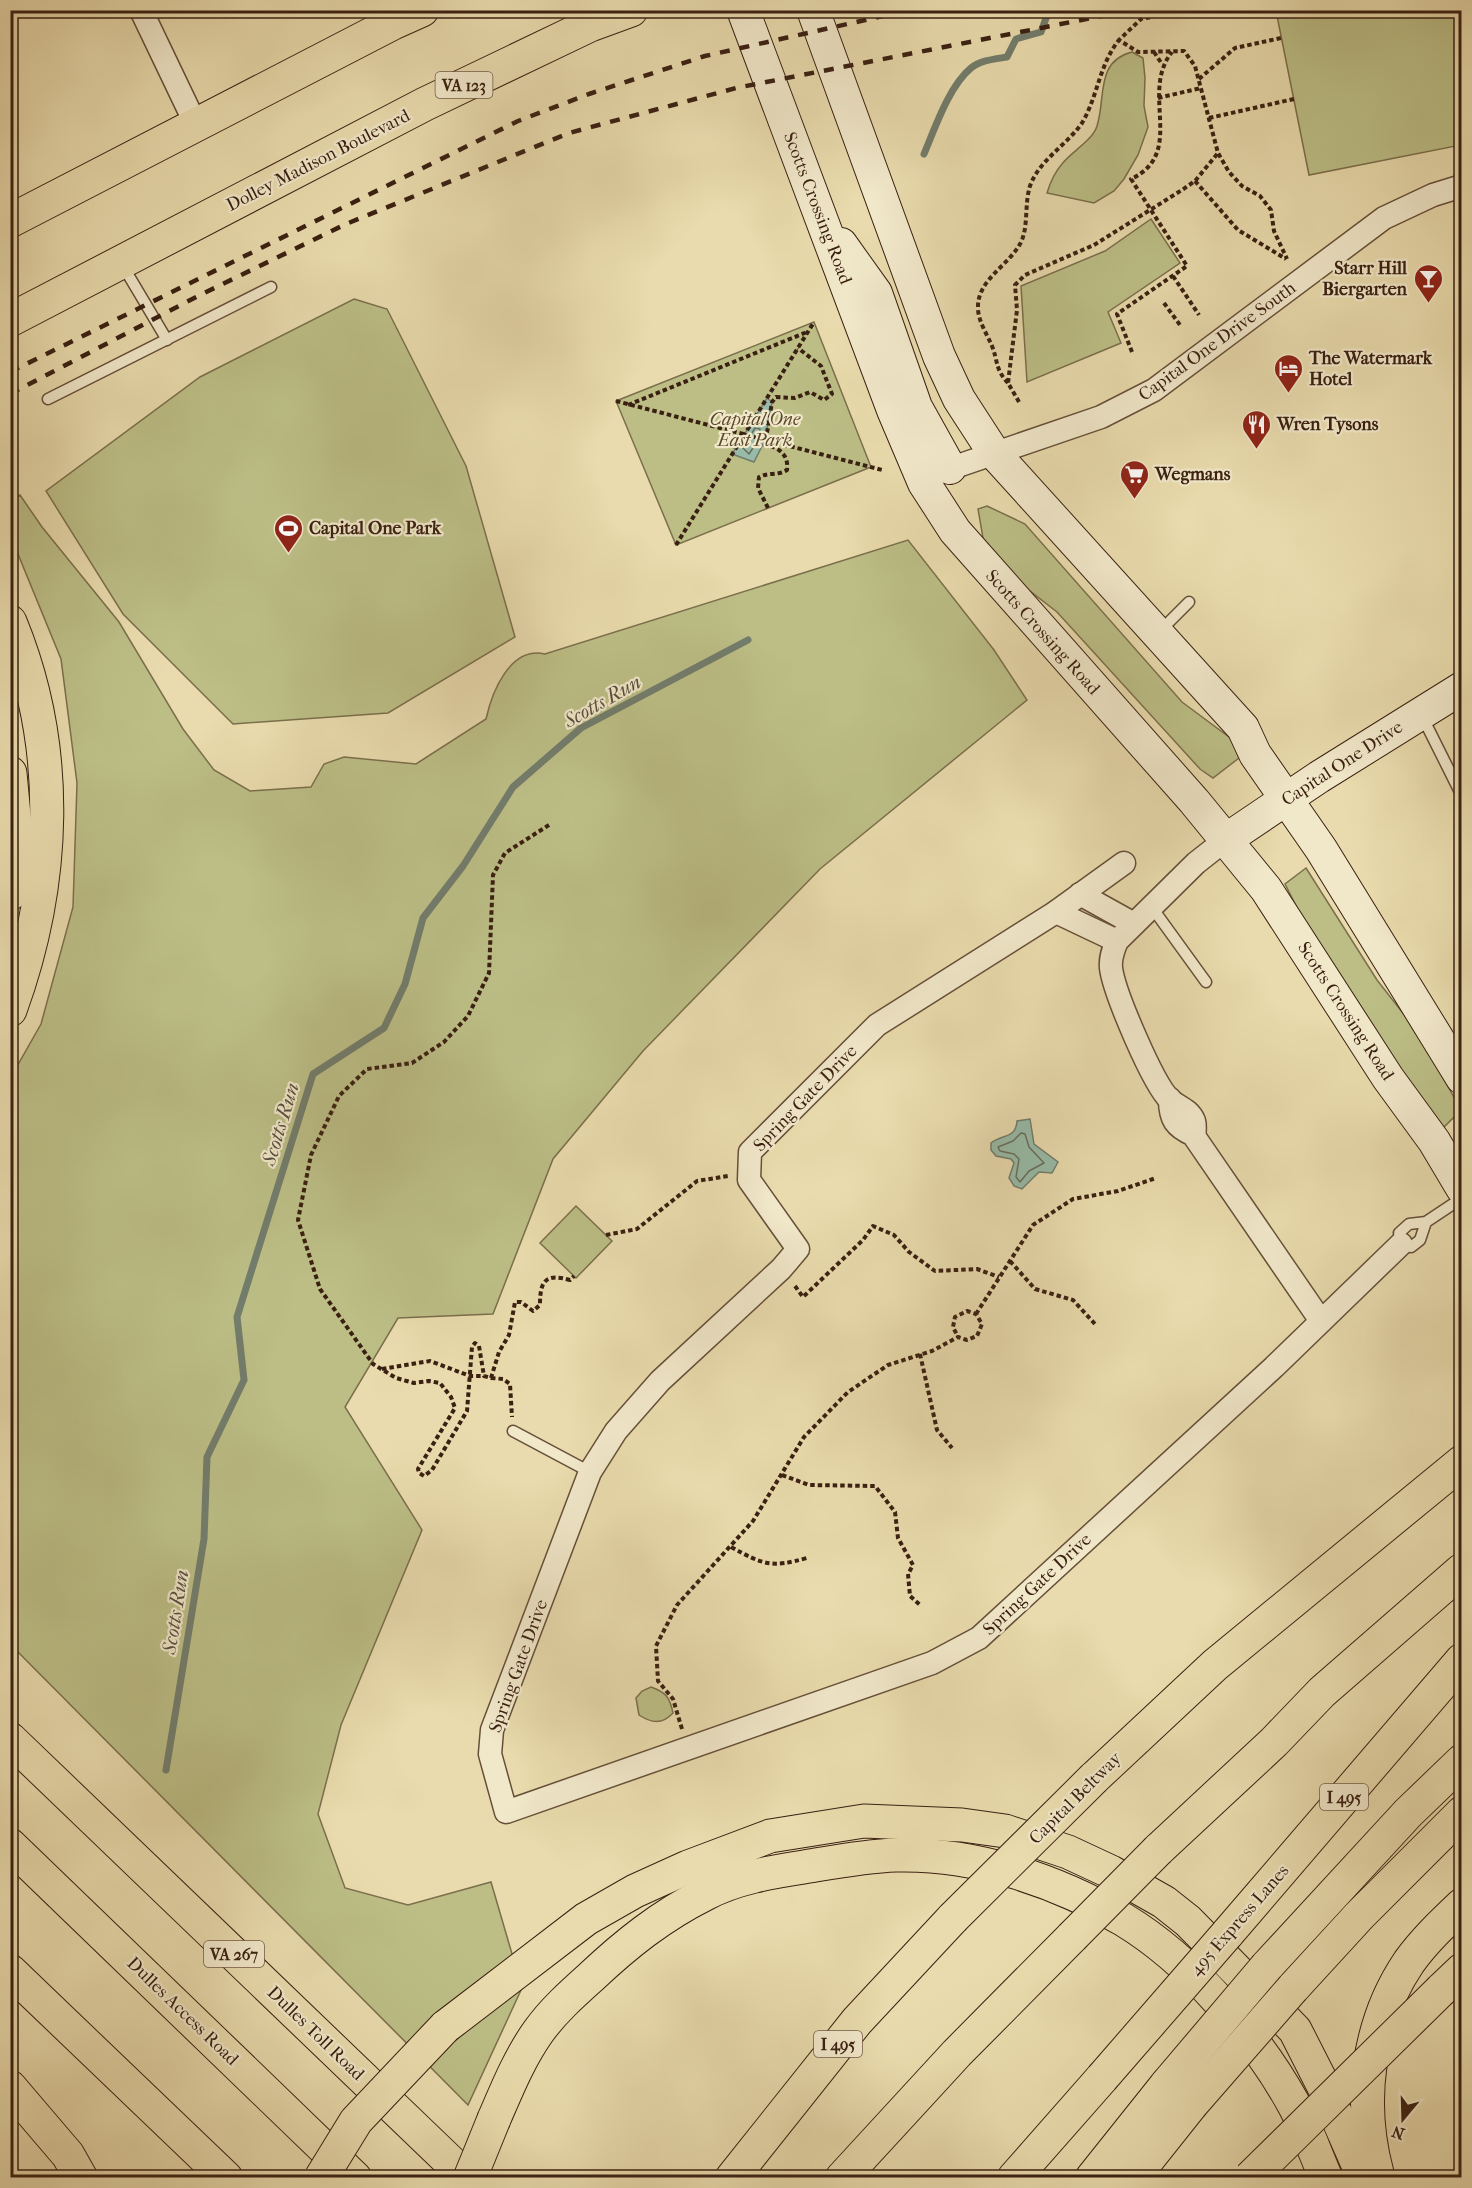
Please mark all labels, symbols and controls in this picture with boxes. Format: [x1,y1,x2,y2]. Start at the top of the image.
road number: VA 123 [436,72,492,98]
street label: Dolley Madison Boulevard [223,105,414,216]
street label: Scotts Crossing Road [779,129,856,287]
place label: Starr Hill Biergarten [1322,258,1408,300]
bar icon: Starr Hill Biergarten [1412,262,1444,304]
street label: Capital One Drive South [1135,277,1300,405]
place label: The Watermark Hotel [1308,348,1433,390]
hotel icon: The Watermark Hotel [1272,352,1304,394]
restaurant icon: Wren Tysons [1240,408,1272,450]
park label: Capital One East Park [710,409,801,451]
place label: Wren Tysons [1276,414,1379,435]
supermarket icon: Wegmans [1118,458,1150,500]
place label: Wegmans [1154,464,1231,485]
sports icon: Capital One Park [272,512,304,554]
place label: Capital One Park [309,518,442,539]
street label: Scotts Crossing Road [981,565,1104,699]
water label: Scotts Run [559,670,645,733]
street label: Capital One Drive [1278,716,1407,810]
street label: Scotts Crossing Road [1293,938,1398,1085]
street label: Spring Gate Drive [749,1041,862,1156]
water label: Scotts Run [257,1080,304,1169]
street label: Spring Gate Drive [979,1529,1096,1640]
water label: Scotts Run [157,1568,194,1657]
street label: Spring Gate Drive [485,1597,552,1736]
street label: Capital Beltway [1025,1747,1127,1849]
road number: I 495 [1320,1784,1368,1810]
street label: 495 Express Lanes [1185,1860,1294,1980]
road number: VA 267 [204,1941,264,1967]
street label: Dulles Access Road [123,1953,243,2070]
street label: Dulles Toll Road [263,1982,369,2085]
road number: I 495 [814,2031,862,2057]
north arrow [1373,2089,1433,2149]
text: N [1389,2121,1407,2144]

